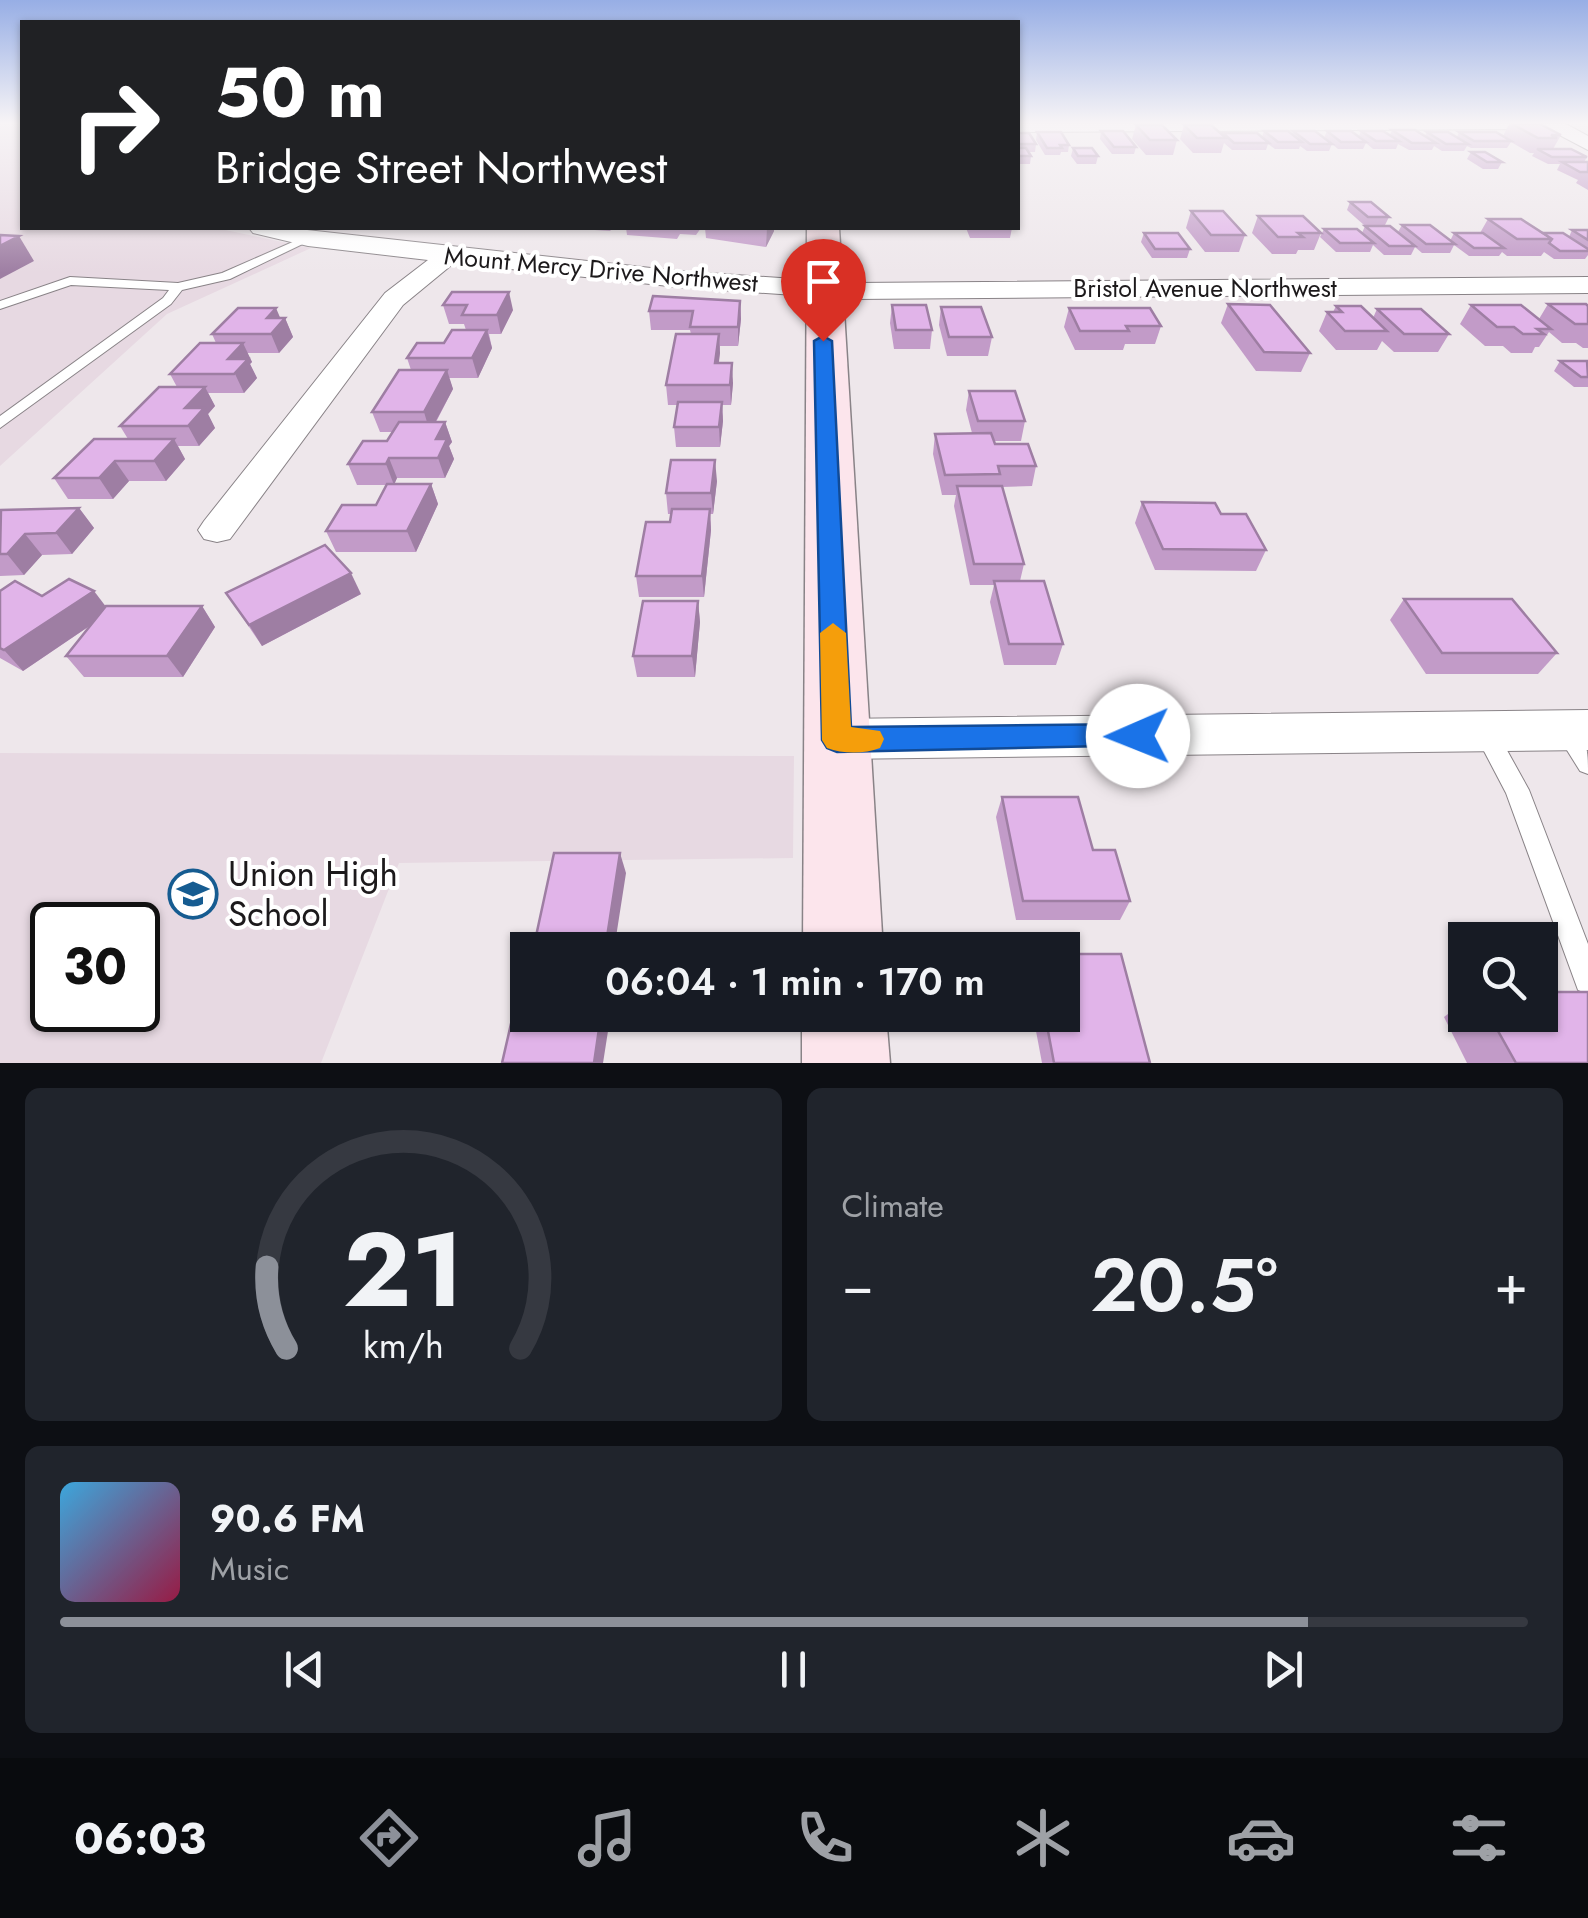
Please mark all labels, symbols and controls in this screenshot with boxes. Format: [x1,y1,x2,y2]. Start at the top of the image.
text: 50 m [215,42,385,143]
icon: right [50,60,180,190]
text: Bridge Street Northwest [215,135,667,200]
street label: Mount Mercy Drive Northwest [443,237,759,301]
pin [781,239,866,342]
icon: arrive [796,254,851,309]
street label: Bristol Avenue Northwest [1073,270,1337,306]
position arrow [1086,684,1190,788]
place label: Union High School [228,849,398,939]
school or university icon: Union High School [167,868,219,920]
speed limit sign: 30 [30,902,160,1032]
map controls [1448,922,1558,1032]
button: search [1448,922,1558,1032]
text: 06:04 · 1 min · 170 m [605,954,985,1009]
text: Climate [842,1183,944,1229]
text: 21 [343,1195,464,1345]
text: 20.5° [1090,1231,1278,1339]
text: − [842,1245,874,1325]
text: + [1494,1245,1528,1325]
text: km/h [363,1320,444,1371]
text: 90.6 FM [210,1491,365,1546]
text: Music [210,1546,289,1592]
icon: previous [277,1642,332,1697]
icon: pause [766,1642,821,1697]
icon: next [1256,1642,1311,1697]
icon: directions [354,1803,424,1873]
icon: music [572,1803,642,1873]
icon: phone [790,1803,860,1873]
icon: climate [1008,1803,1078,1873]
icon: car [1226,1803,1296,1873]
icon: filters [1444,1803,1514,1873]
text: 06:03 [74,1806,206,1871]

